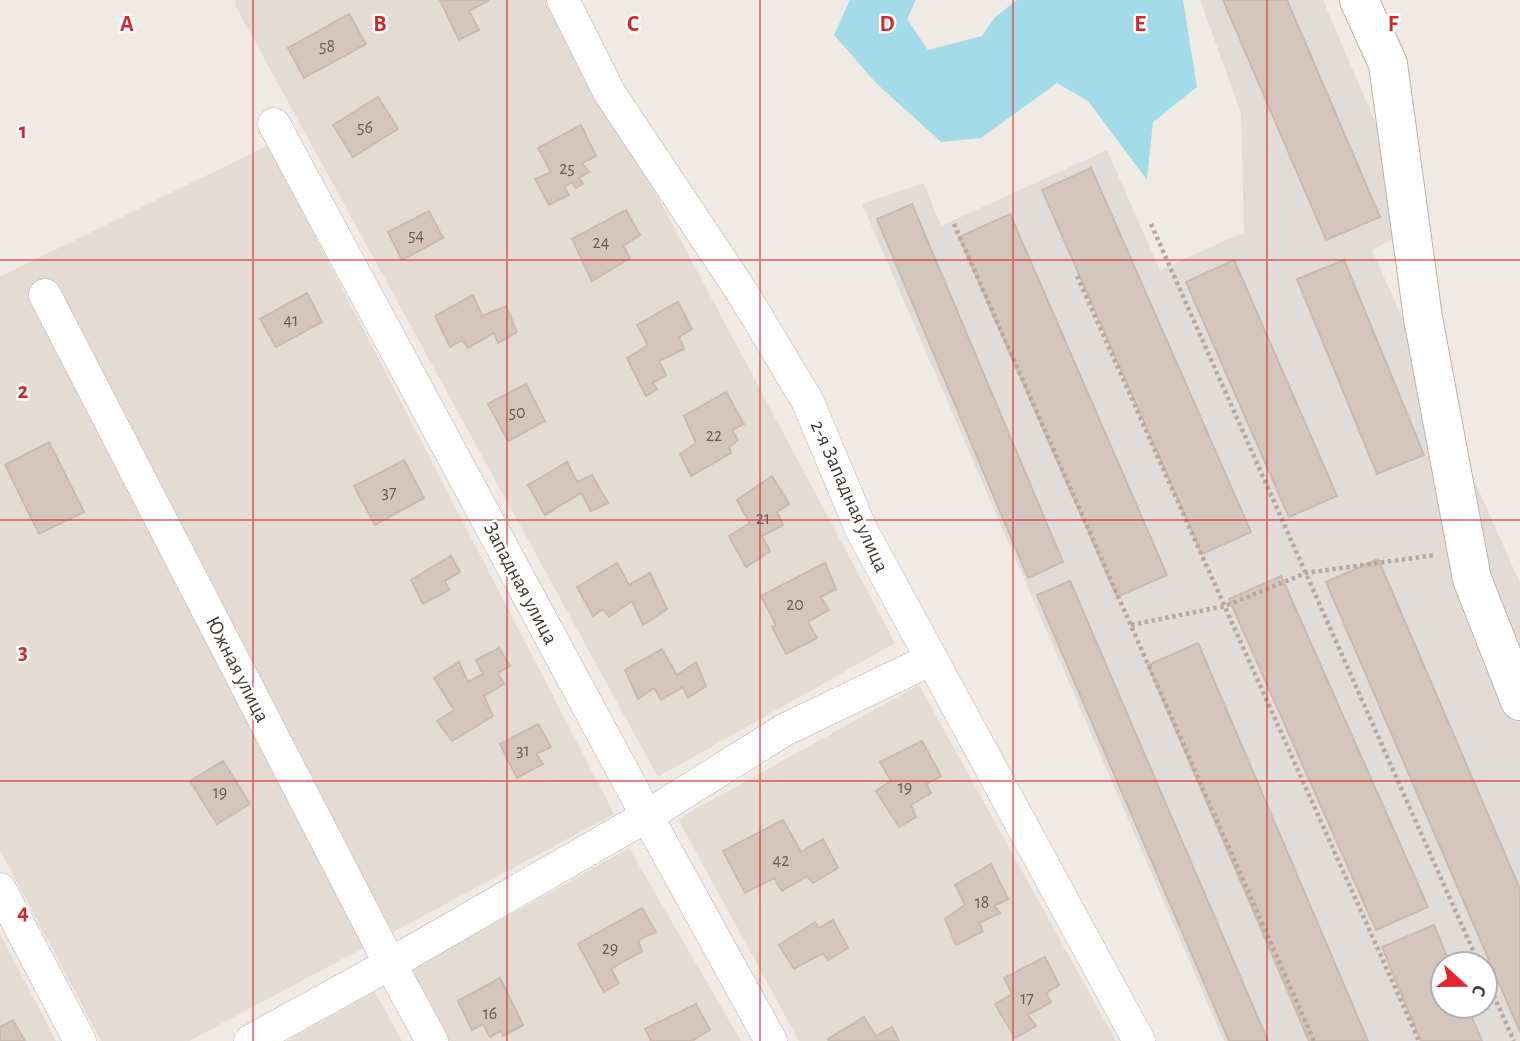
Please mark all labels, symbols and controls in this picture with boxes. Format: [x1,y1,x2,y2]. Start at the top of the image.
text: A [120,13,134,36]
text: B [373,13,387,36]
text: C [627,13,639,36]
text: D [879,13,895,36]
text: E [1134,13,1146,36]
text: F [1388,13,1399,36]
house number: 58 [319,38,335,56]
house number: 56 [357,119,373,137]
text: 1 [19,120,27,143]
house number: 25 [559,160,575,178]
house number: 54 [408,227,424,245]
house number: 24 [593,234,610,252]
house number: 41 [284,312,298,330]
text: 2 [18,380,29,403]
house number: 50 [508,404,526,422]
street label: 2-я Западная улица [807,417,893,576]
house number: 22 [706,427,722,445]
house number: 37 [382,484,396,502]
house number: 21 [756,510,770,528]
street label: Западная улица [480,519,562,648]
house number: 20 [786,596,804,614]
street label: Южная улица [202,613,273,726]
text: 3 [18,641,28,664]
house number: 31 [516,742,530,760]
house number: 19 [898,779,912,797]
house number: 19 [213,784,227,802]
house number: 42 [773,852,789,870]
house number: 18 [975,894,989,912]
text: 4 [17,901,29,924]
house number: 29 [602,940,618,958]
north arrow [1429,950,1499,1020]
text: С [1468,982,1489,999]
house number: 17 [1020,990,1034,1008]
house number: 16 [483,1005,497,1023]

